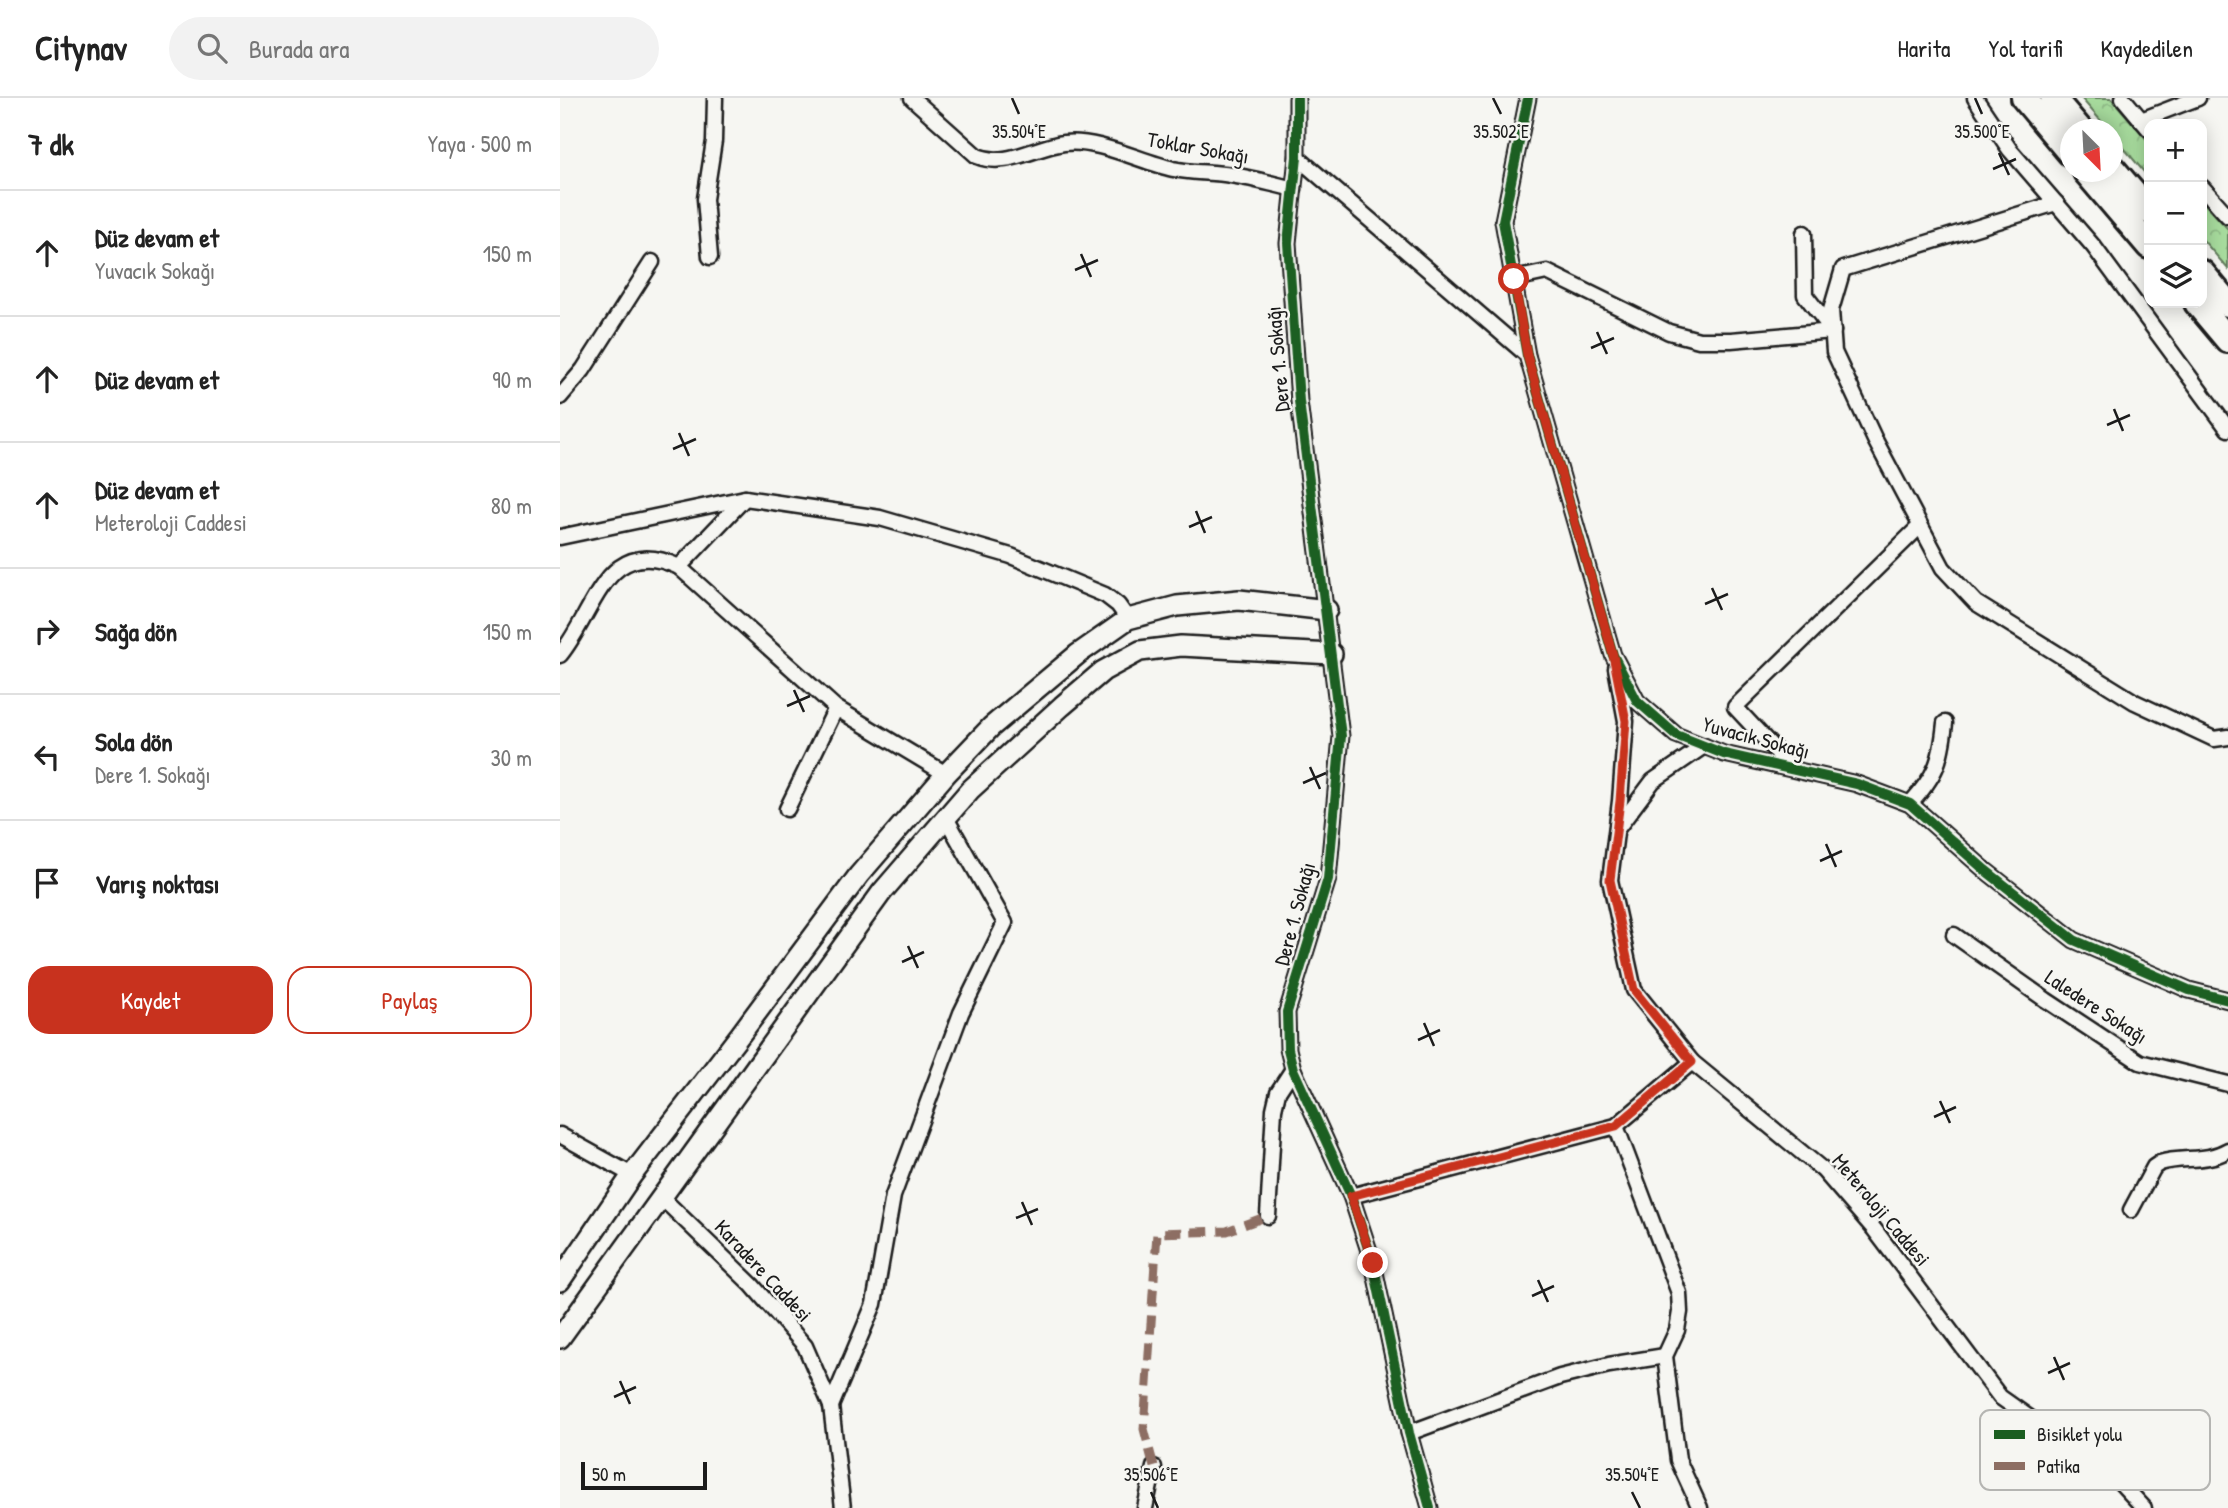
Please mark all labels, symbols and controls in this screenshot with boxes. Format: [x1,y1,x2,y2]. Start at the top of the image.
search box [169,17,659,80]
text: Citynav [35,26,127,70]
icon: search [193,29,231,67]
text: Burada ara [249,31,349,66]
text: Harita [1897,32,1950,64]
text: Yol tarifi [1988,32,2062,64]
text: Kaydedilen [2100,32,2193,64]
text: 35.504°E [992,119,1046,144]
text: 35.502°E [1473,119,1529,144]
text: 35.500°E [1954,119,2010,144]
north arrow [2060,119,2123,182]
map controls [2144,119,2207,308]
button: + [2144,119,2207,182]
text: 7 dk [28,124,74,164]
street label: Toklar Sokağı [1145,124,1251,171]
text: Yaya · 500 m [428,128,532,159]
button: − [2144,182,2207,245]
text: Düz devam et [95,220,219,255]
icon: ahead [28,234,66,272]
text: 150 m [483,238,532,269]
button: layers [2144,245,2207,308]
text: Yuvacık Sokağı [95,255,215,286]
route start [1498,263,1529,294]
street label: Dere 1. Sokağı [1258,305,1297,413]
icon: ahead [28,360,66,398]
text: Düz devam et [95,362,219,397]
text: 90 m [492,364,532,395]
text: Düz devam et [95,472,219,507]
icon: ahead [28,486,66,524]
text: 80 m [491,490,532,521]
text: Meteroloji Caddesi [95,507,247,538]
icon: right [28,612,66,650]
text: Sağa dön [95,614,177,649]
text: 150 m [483,616,532,647]
street label: Yuvacık Sokağı [1699,709,1813,766]
text: Sola dön [95,724,173,759]
icon: left [28,738,66,776]
text: 30 m [490,742,532,773]
text: Dere 1. Sokağı [95,759,211,790]
street label: Dere 1. Sokağı [1267,859,1322,969]
icon: arrive [28,864,66,902]
text: Varış noktası [95,866,220,901]
street label: Laledere Sokağı [2039,963,2153,1051]
button: Kaydet [28,966,273,1034]
button: Paylaş [287,966,532,1034]
street label: Meteroloji Caddesi [1826,1147,1937,1272]
street label: Karadere Caddesi [708,1213,819,1328]
route end [1357,1247,1388,1278]
legend [1980,1410,2210,1490]
text: Bisiklet yolu [2037,1421,2123,1447]
text: Patika [2037,1453,2080,1479]
scale bar [581,1459,707,1491]
text: 50 m [592,1461,626,1487]
text: 35.506°E [1124,1462,1178,1487]
text: 35.504°E [1605,1462,1659,1487]

